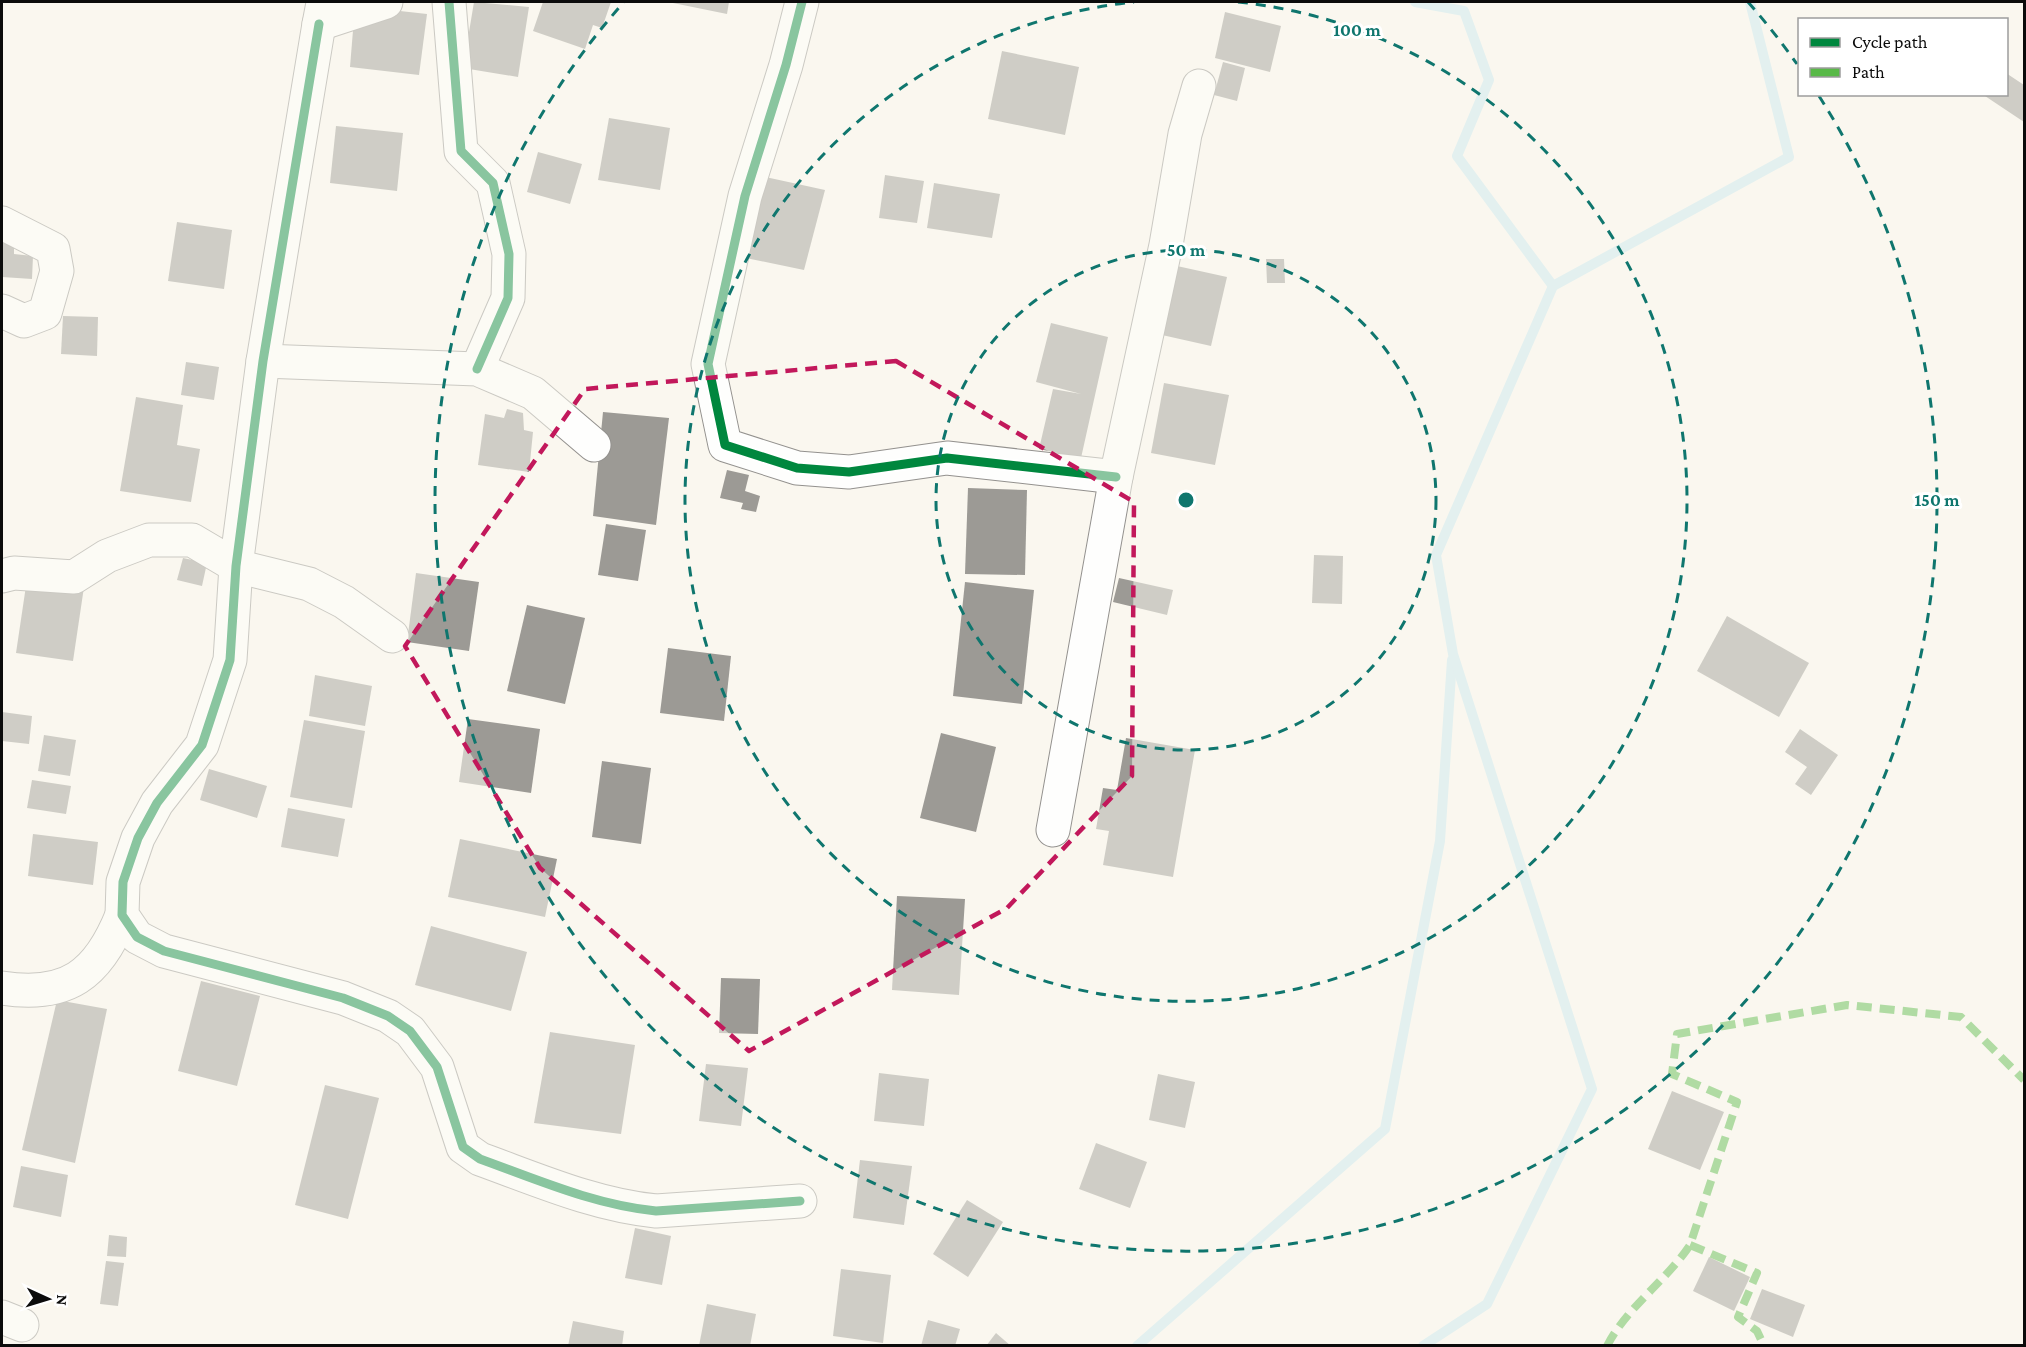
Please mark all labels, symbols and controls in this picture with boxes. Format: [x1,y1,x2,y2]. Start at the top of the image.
legend [1798,18,2008,96]
text: 100 m [1333,20,1381,40]
text: Cycle path [1852,32,1928,52]
text: Path [1852,62,1885,82]
text: 50 m [1167,240,1206,260]
centre of rings [1176,490,1196,510]
text: 150 m [1914,490,1960,510]
north arrow [18,1269,78,1329]
text: N [54,1294,71,1306]

